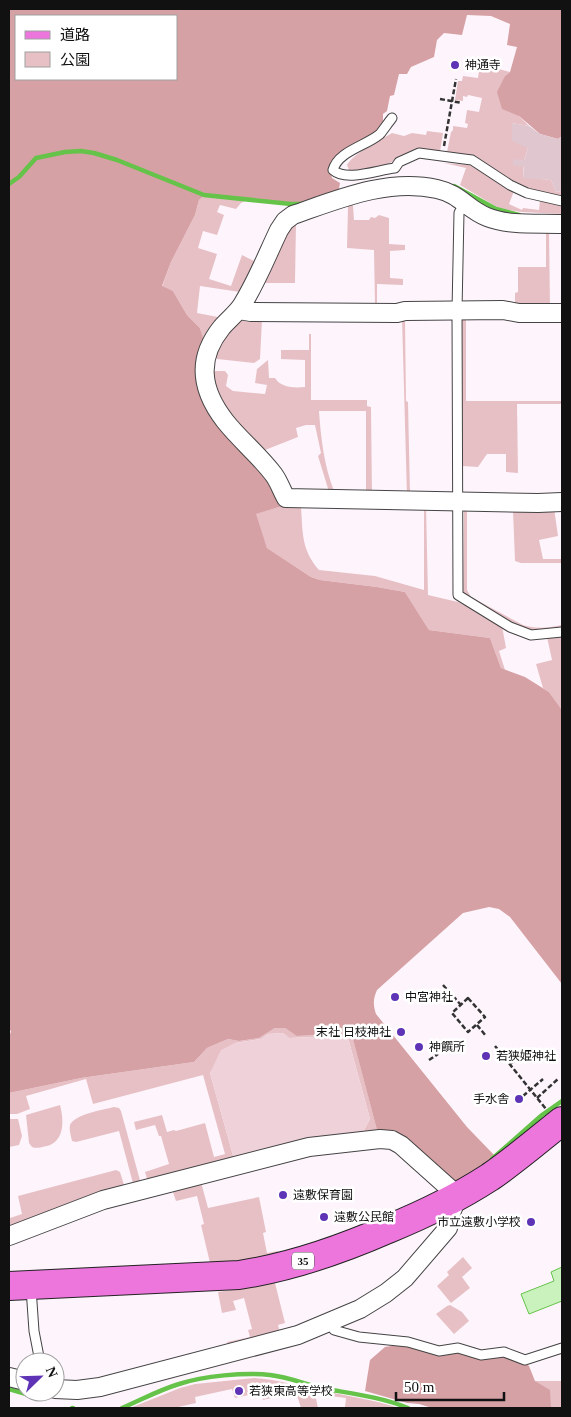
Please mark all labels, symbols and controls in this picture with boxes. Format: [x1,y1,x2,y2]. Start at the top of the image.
legend [15,15,178,80]
text: 道路 [60,27,90,43]
text: 公園 [60,52,90,68]
place label: 神通寺 [465,58,501,72]
marker: 神通寺 [449,59,461,71]
place label: 中宮神社 [405,990,453,1004]
marker: 中宮神社 [389,991,401,1003]
place label: 末社 日枝神社 [316,1025,391,1039]
marker: 末社 日枝神社 [395,1026,407,1038]
place label: 神饌所 [429,1040,465,1054]
marker: 神饌所 [413,1041,425,1053]
place label: 若狭姫神社 [496,1049,556,1063]
marker: 若狭姫神社 [480,1050,492,1062]
place label: 手水舎 [473,1092,509,1106]
marker: 手水舎 [513,1093,525,1105]
place label: 遠敷保育園 [293,1188,353,1202]
marker: 遠敷保育園 [277,1189,289,1201]
place label: 遠敷公民館 [334,1210,394,1224]
marker: 遠敷公民館 [318,1211,330,1223]
place label: 市立遠敷小学校 [437,1215,521,1229]
marker: 市立遠敷小学校 [525,1216,537,1228]
road number: 35 [292,1252,314,1270]
north arrow [15,1352,65,1402]
text: N [43,1365,60,1380]
scale bar [396,1370,504,1402]
text: 50 m [404,1379,435,1395]
place label: 若狭東高等学校 [249,1384,333,1398]
marker: 若狭東高等学校 [233,1385,245,1397]

